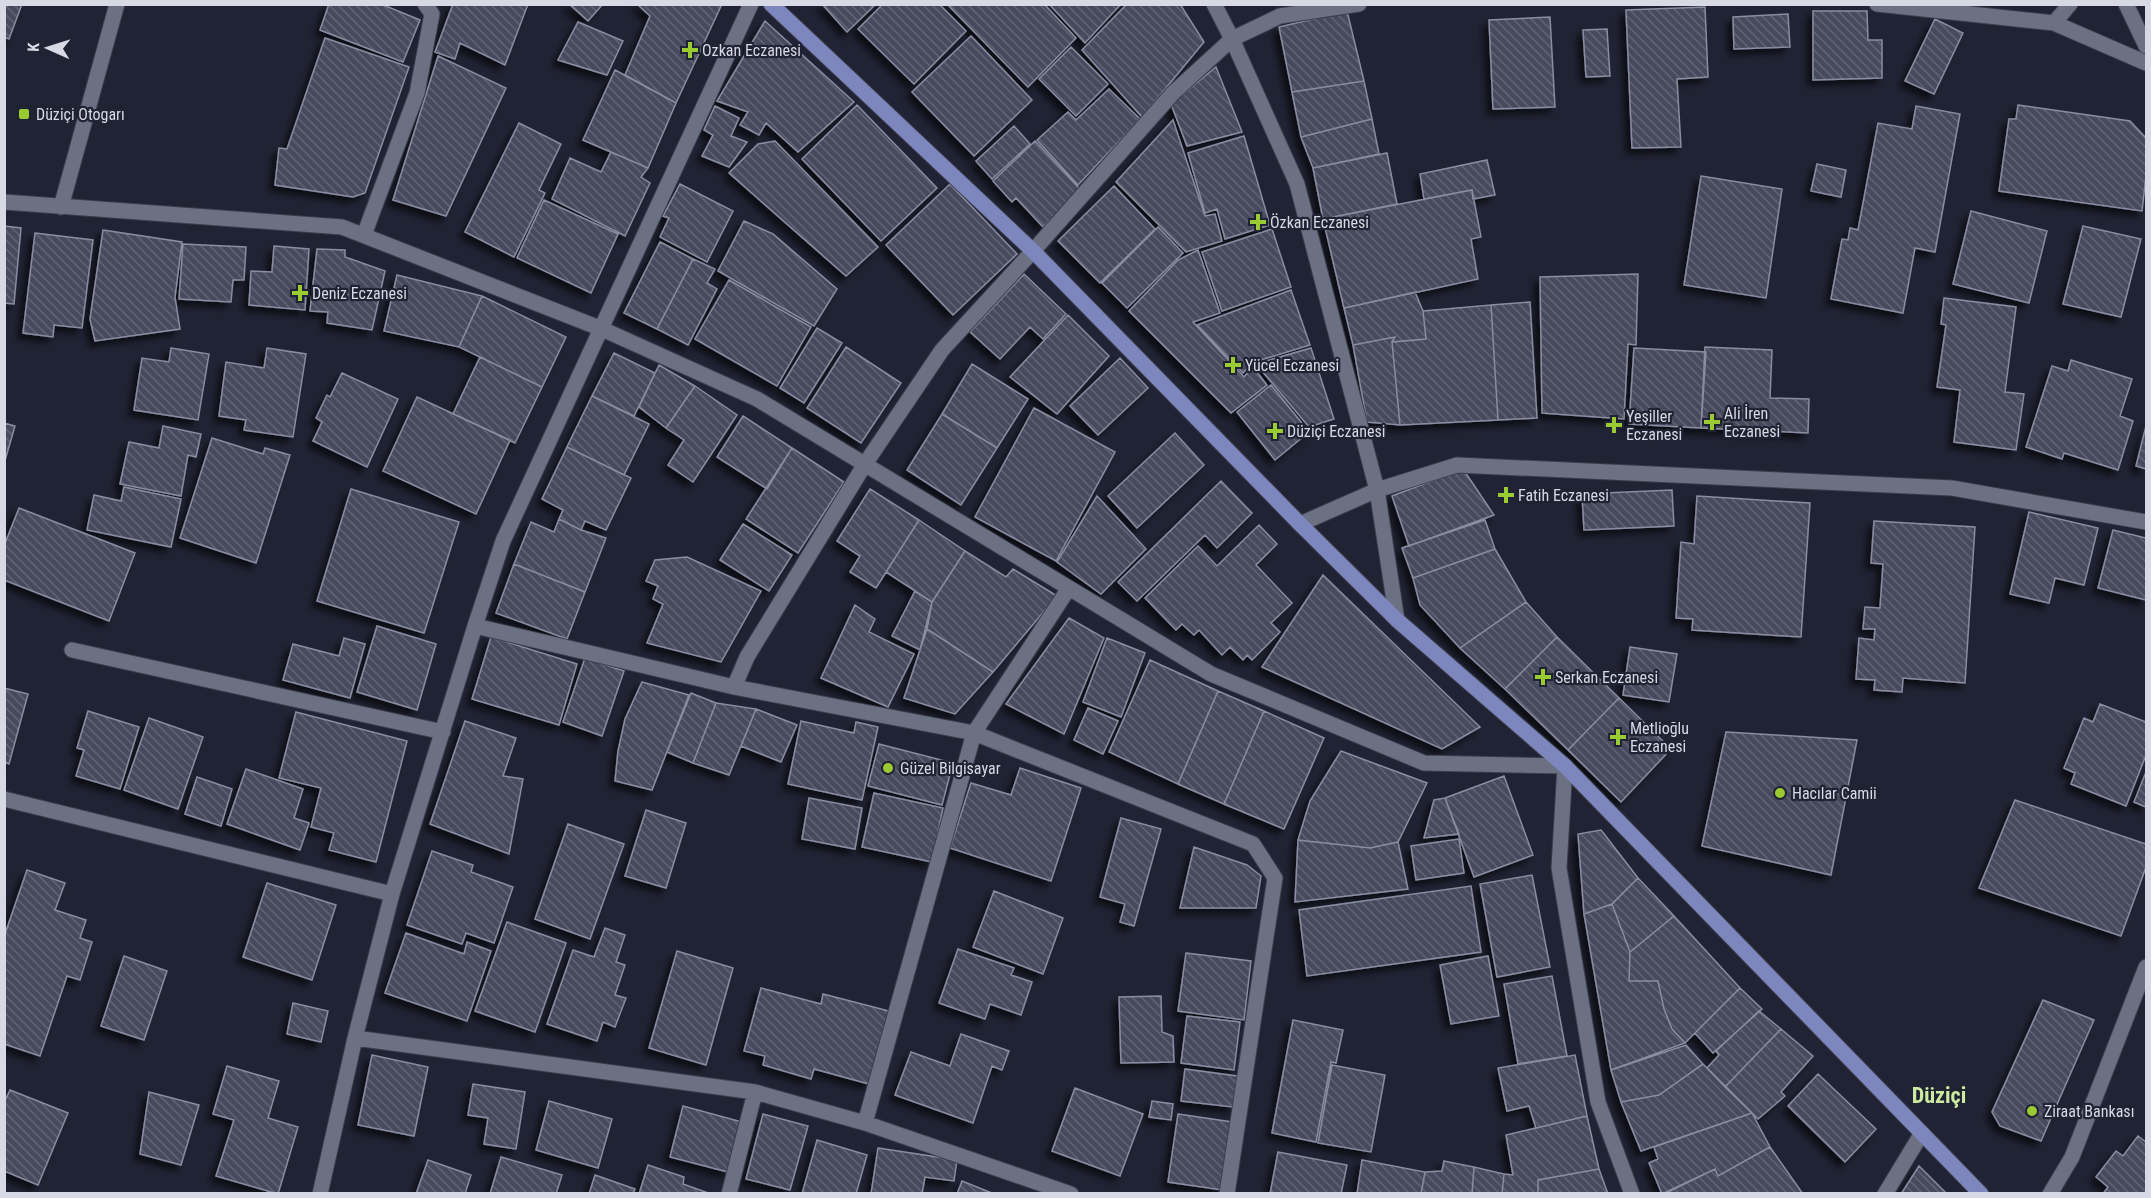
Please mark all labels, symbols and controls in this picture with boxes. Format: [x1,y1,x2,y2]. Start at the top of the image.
north arrow [18,18,78,78]
place label: Ozkan Eczanesi [702,41,801,60]
text: K [24,42,43,52]
marker: Ozkan Eczanesi [683,43,697,57]
place label: Düziçi Otogarı [36,105,125,124]
marker: Düziçi Otogarı [17,107,31,121]
place label: Özkan Eczanesi [1270,213,1369,232]
marker: Özkan Eczanesi [1251,215,1265,229]
place label: Deniz Eczanesi [312,284,407,303]
marker: Deniz Eczanesi [293,286,307,300]
place label: Yücel Eczanesi [1245,356,1339,375]
marker: Yücel Eczanesi [1226,358,1240,372]
place label: Ali İren Eczanesi [1724,404,1780,441]
place label: Yeşiller Eczanesi [1626,407,1682,444]
marker: Ali İren Eczanesi [1705,415,1719,429]
marker: Yeşiller Eczanesi [1607,418,1621,432]
place label: Düziçi Eczanesi [1287,422,1385,441]
marker: Düziçi Eczanesi [1268,424,1282,438]
place label: Fatih Eczanesi [1518,486,1609,505]
marker: Fatih Eczanesi [1499,488,1513,502]
place label: Serkan Eczanesi [1555,668,1658,687]
marker: Serkan Eczanesi [1536,670,1550,684]
place label: Metlioğlu Eczanesi [1630,719,1689,756]
marker: Metlioğlu Eczanesi [1611,730,1625,744]
place label: Güzel Bilgisayar [900,759,1001,778]
marker: Güzel Bilgisayar [881,761,895,775]
place label: Hacılar Camii [1792,784,1877,803]
marker: Hacılar Camii [1773,786,1787,800]
district label: Düziçi [1912,1083,1966,1108]
place label: Ziraat Bankası [2044,1102,2134,1121]
marker: Ziraat Bankası [2025,1104,2039,1118]

